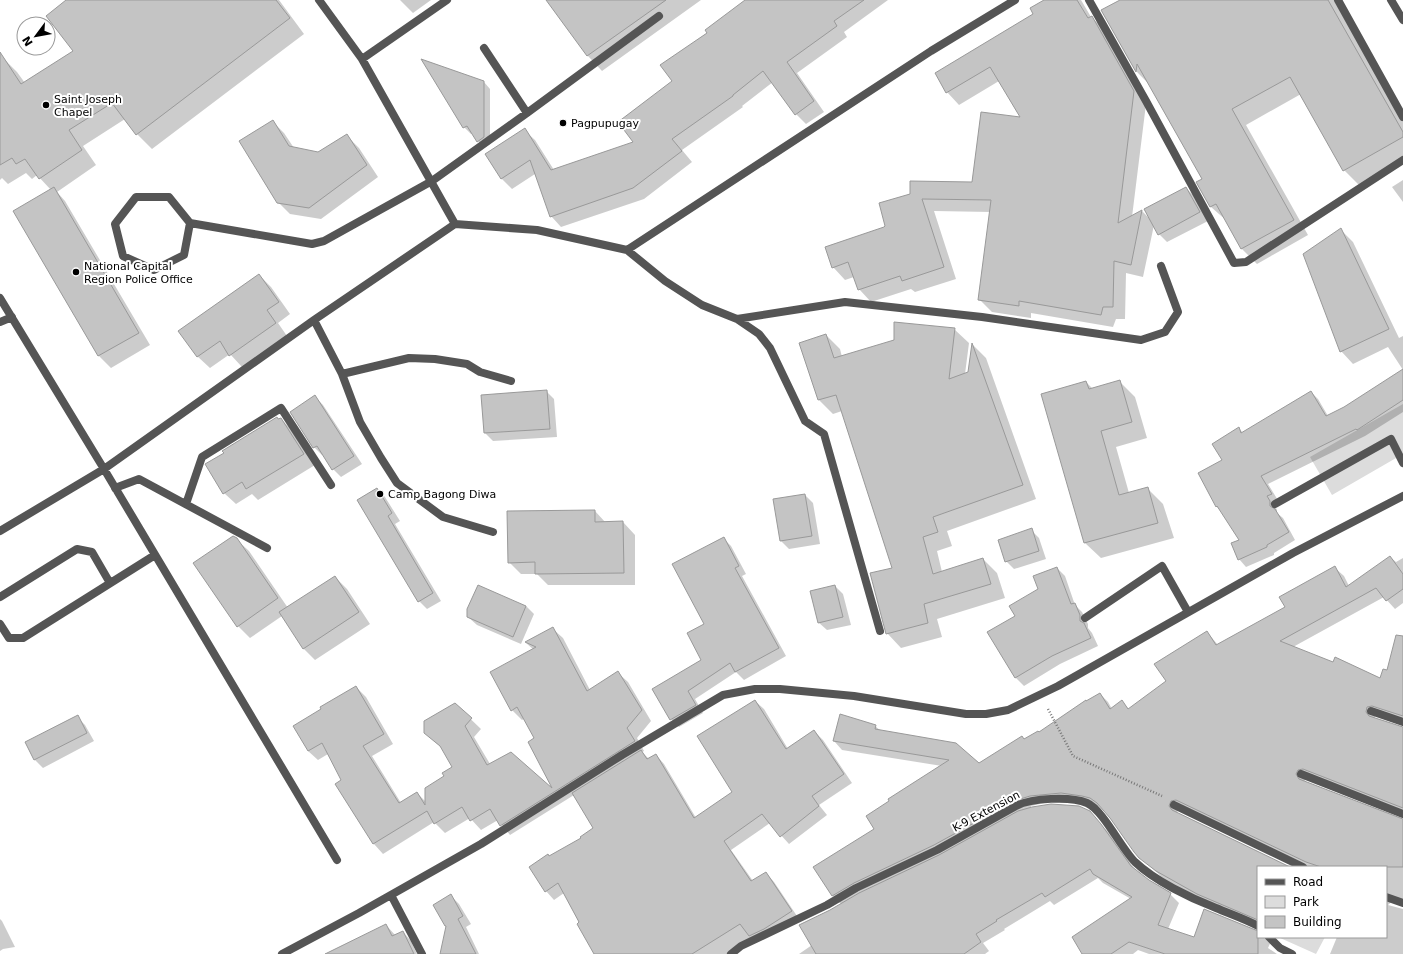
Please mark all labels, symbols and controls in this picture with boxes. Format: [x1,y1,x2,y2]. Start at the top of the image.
north arrow [16,16,56,56]
text: N [20,34,36,48]
place label: Saint Joseph Chapel [54,93,122,119]
marker: Saint Joseph Chapel [41,100,51,110]
place label: Pagpupugay [571,117,639,130]
marker: Pagpupugay [558,118,568,128]
place label: National Capital Region Police Office [84,260,193,286]
marker: National Capital Region Police Office [71,267,81,277]
place label: Camp Bagong Diwa [388,488,496,501]
marker: Camp Bagong Diwa [375,489,385,499]
street label: K-9 Extension [950,788,1022,835]
legend [1257,866,1387,938]
text: Road [1293,875,1323,889]
text: Park [1293,895,1319,909]
text: Building [1293,915,1342,929]

